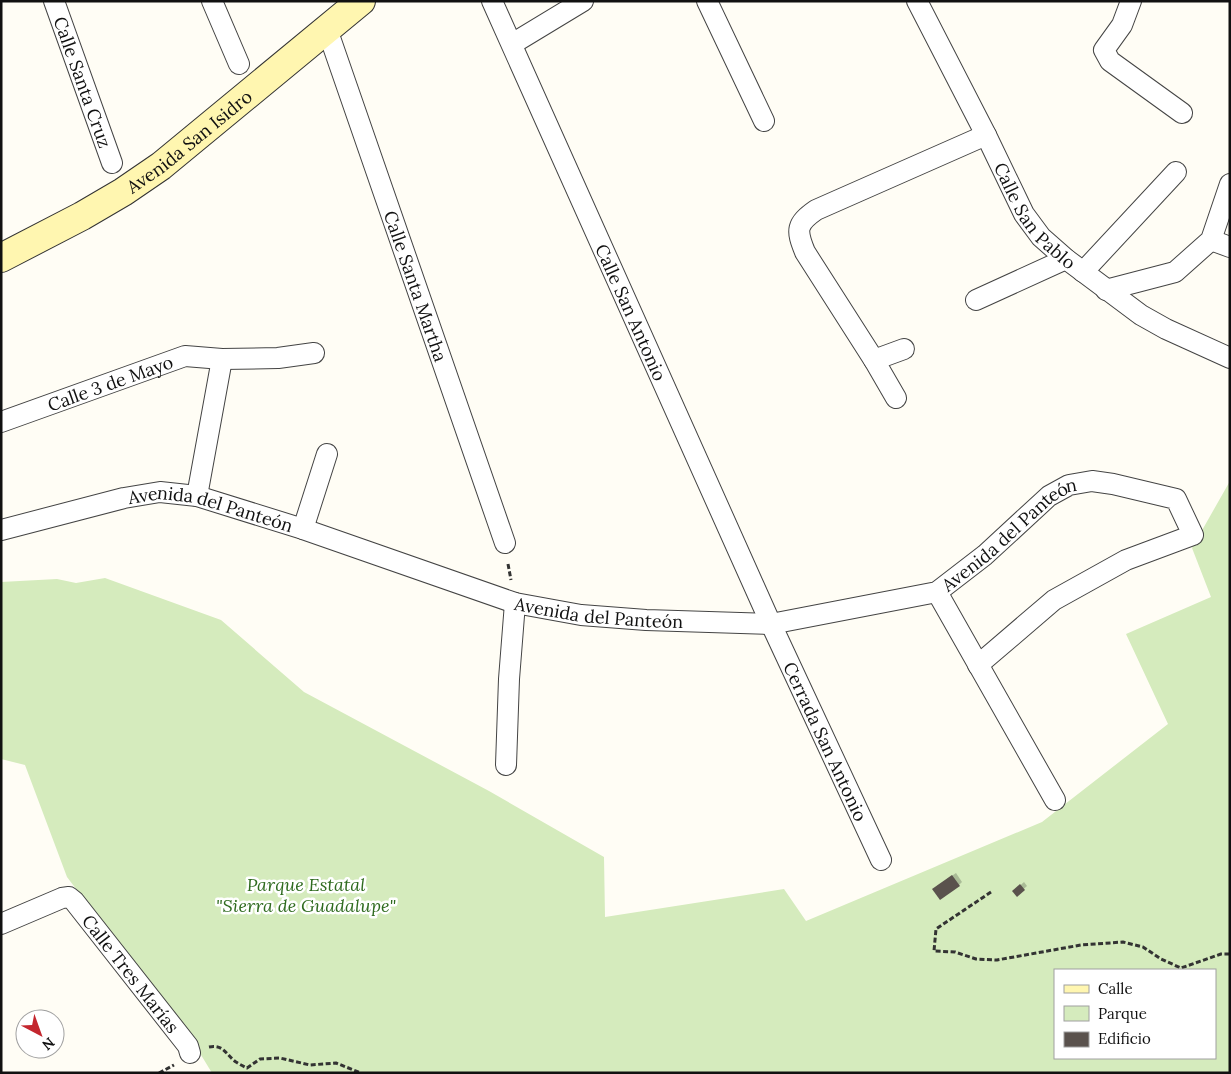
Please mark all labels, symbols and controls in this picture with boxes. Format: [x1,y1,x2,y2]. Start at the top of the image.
street label: Calle Santa Cruz [49,13,117,151]
street label: Avenida San Isidro [121,84,256,199]
street label: Calle San Pablo [989,158,1080,274]
street label: Calle Santa Martha [379,207,453,365]
street label: Calle San Antonio [591,240,672,384]
street label: Calle 3 de Mayo [44,350,176,416]
street label: Avenida del Panteón [936,472,1078,597]
street label: Avenida del Panteón [125,480,296,537]
street label: Avenida del Panteón [512,591,684,633]
street label: Cerrada San Antonio [779,658,873,825]
park label: Parque Estatal "Sierra de Guadalupe" [216,873,396,917]
street label: Calle Tres Marías [77,910,185,1037]
legend [1054,969,1216,1059]
text: Calle [1098,979,1133,998]
text: Parque [1098,1004,1147,1023]
north arrow [15,1009,65,1059]
text: Edificio [1098,1029,1151,1048]
text: N [38,1033,59,1054]

